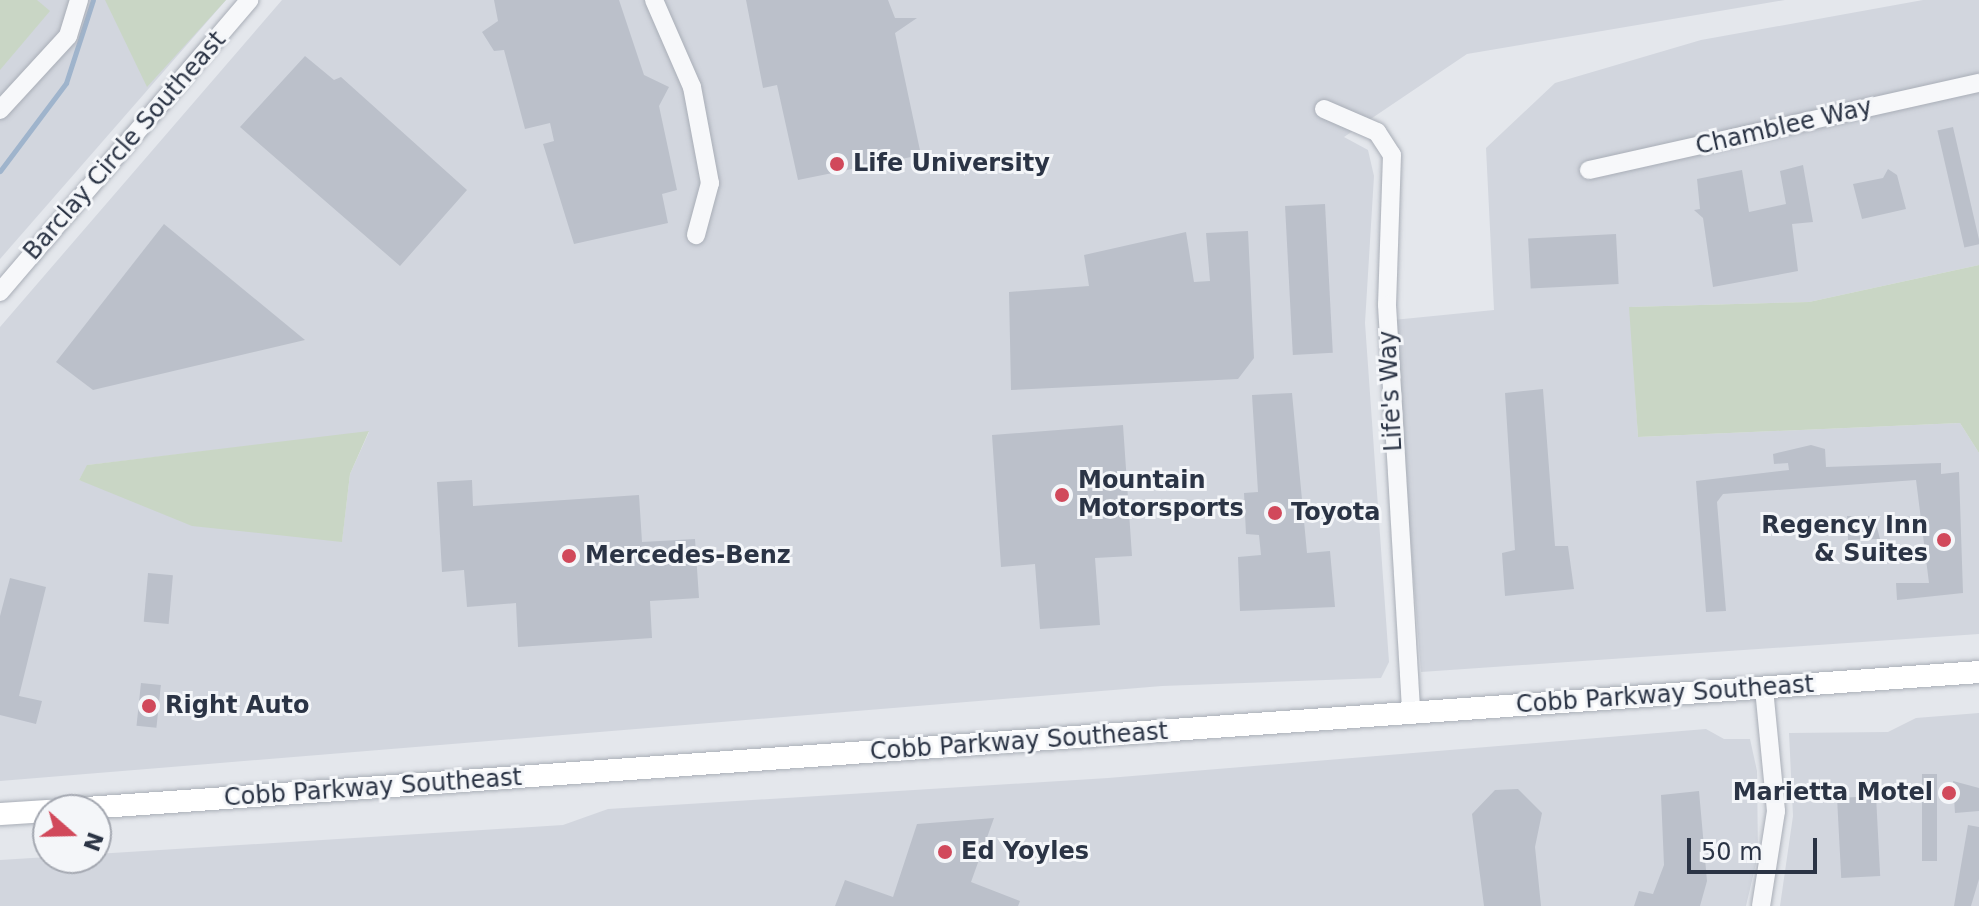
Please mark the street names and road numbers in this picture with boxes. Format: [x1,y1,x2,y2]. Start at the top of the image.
street label: Barclay Circle Southeast [18,26,232,266]
street label: Chamblee Way [1693,93,1875,161]
street label: Life's Way [1373,330,1409,452]
street label: Cobb Parkway Southeast [1515,670,1815,720]
street label: Cobb Parkway Southeast [869,717,1169,767]
street label: Cobb Parkway Southeast [223,763,523,813]

